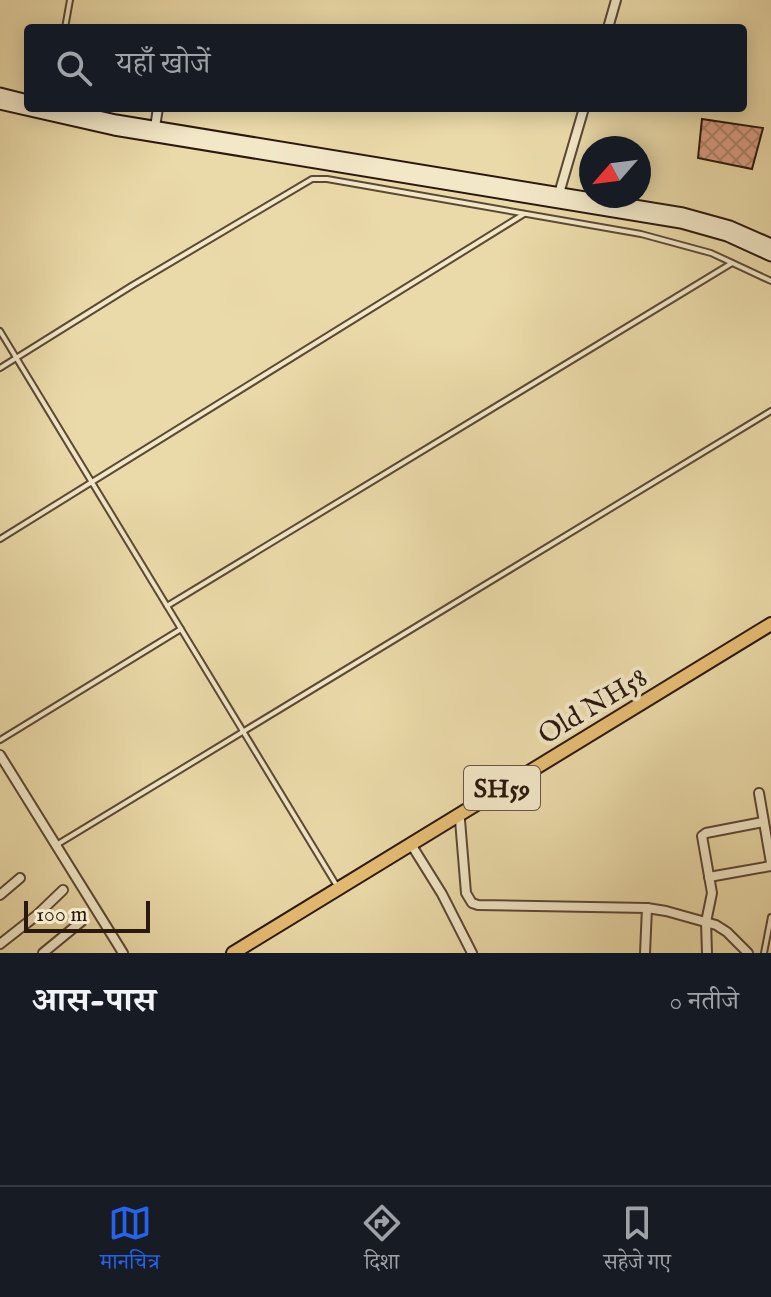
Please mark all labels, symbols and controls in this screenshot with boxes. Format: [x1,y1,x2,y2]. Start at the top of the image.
search box [24,24,747,112]
icon: search [52,46,96,90]
text: यहाँ खोजें [116,46,210,84]
north arrow [579,136,651,208]
street label: Old NH58 [532,661,654,753]
road number: SH59 [464,766,540,810]
scale bar [24,897,150,933]
text: 100 m [36,901,88,929]
text: आस-पास [32,980,156,1023]
text: 0 नतीजे [669,985,739,1018]
tab: मानचित्र [100,1201,160,1283]
tab: दिशा [360,1201,404,1283]
tab: सहेजे गए [604,1201,671,1283]

